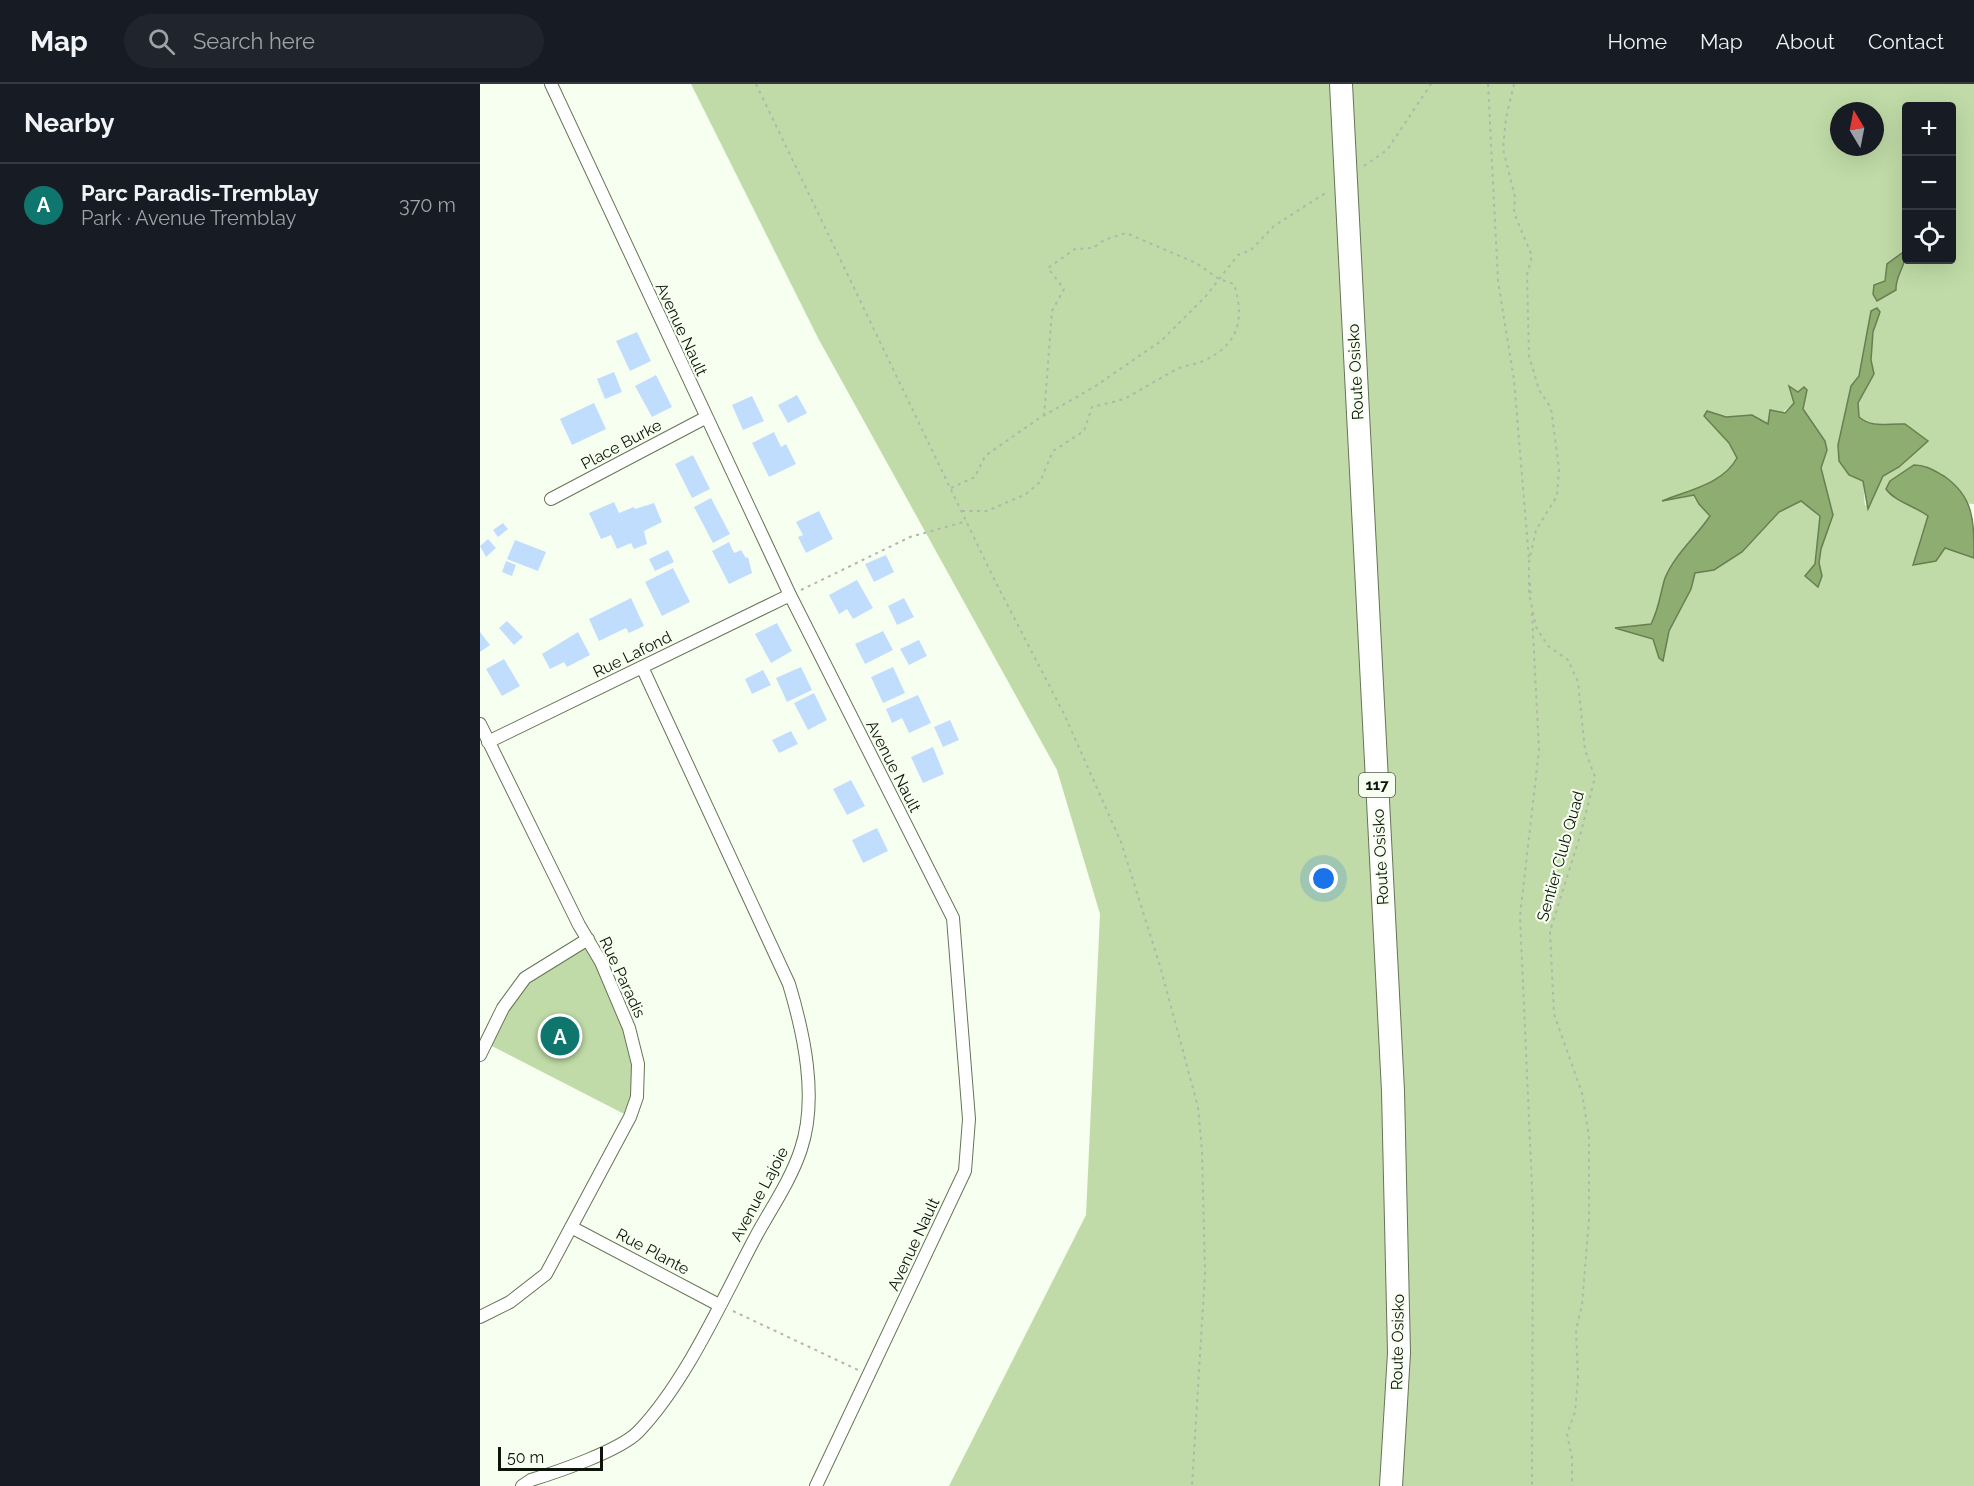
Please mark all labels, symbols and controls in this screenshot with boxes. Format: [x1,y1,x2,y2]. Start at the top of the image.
search box [124,14,544,68]
text: Map [30,25,88,58]
icon: search [145,25,178,58]
text: Search here [193,28,315,54]
text: Home [1608,29,1667,54]
text: Map [1700,29,1743,54]
text: About [1776,29,1835,54]
text: Contact [1868,29,1944,54]
north arrow [1830,102,1884,156]
map controls [1902,102,1956,264]
button: + [1902,102,1956,156]
text: Nearby [24,108,114,138]
button: − [1902,156,1956,210]
text: Parc Paradis-Tremblay [81,180,319,206]
text: A [37,193,50,217]
text: 370 m [399,193,456,217]
text: Park · Avenue Tremblay [81,206,296,230]
button: locate [1902,210,1956,264]
street label: Avenue Nault [652,280,712,379]
street label: Route Osisko [1343,323,1368,421]
street label: Place Burke [578,415,665,474]
street label: Rue Lafond [590,627,675,682]
street label: Avenue Nault [862,717,925,816]
road number: 117 [1359,773,1395,797]
street label: Sentier Club Quad [1533,789,1588,924]
street label: Route Osisko [1368,808,1393,906]
your location [1309,864,1338,893]
street label: Rue Paradis [595,934,650,1021]
pin: A [540,1014,580,1058]
street label: Avenue Lajoie [727,1144,792,1245]
street label: Avenue Nault [884,1194,944,1294]
street label: Rue Plante [613,1224,693,1279]
street label: Route Osisko [1387,1294,1408,1390]
scale bar [498,1444,603,1472]
text: 50 m [507,1448,544,1467]

